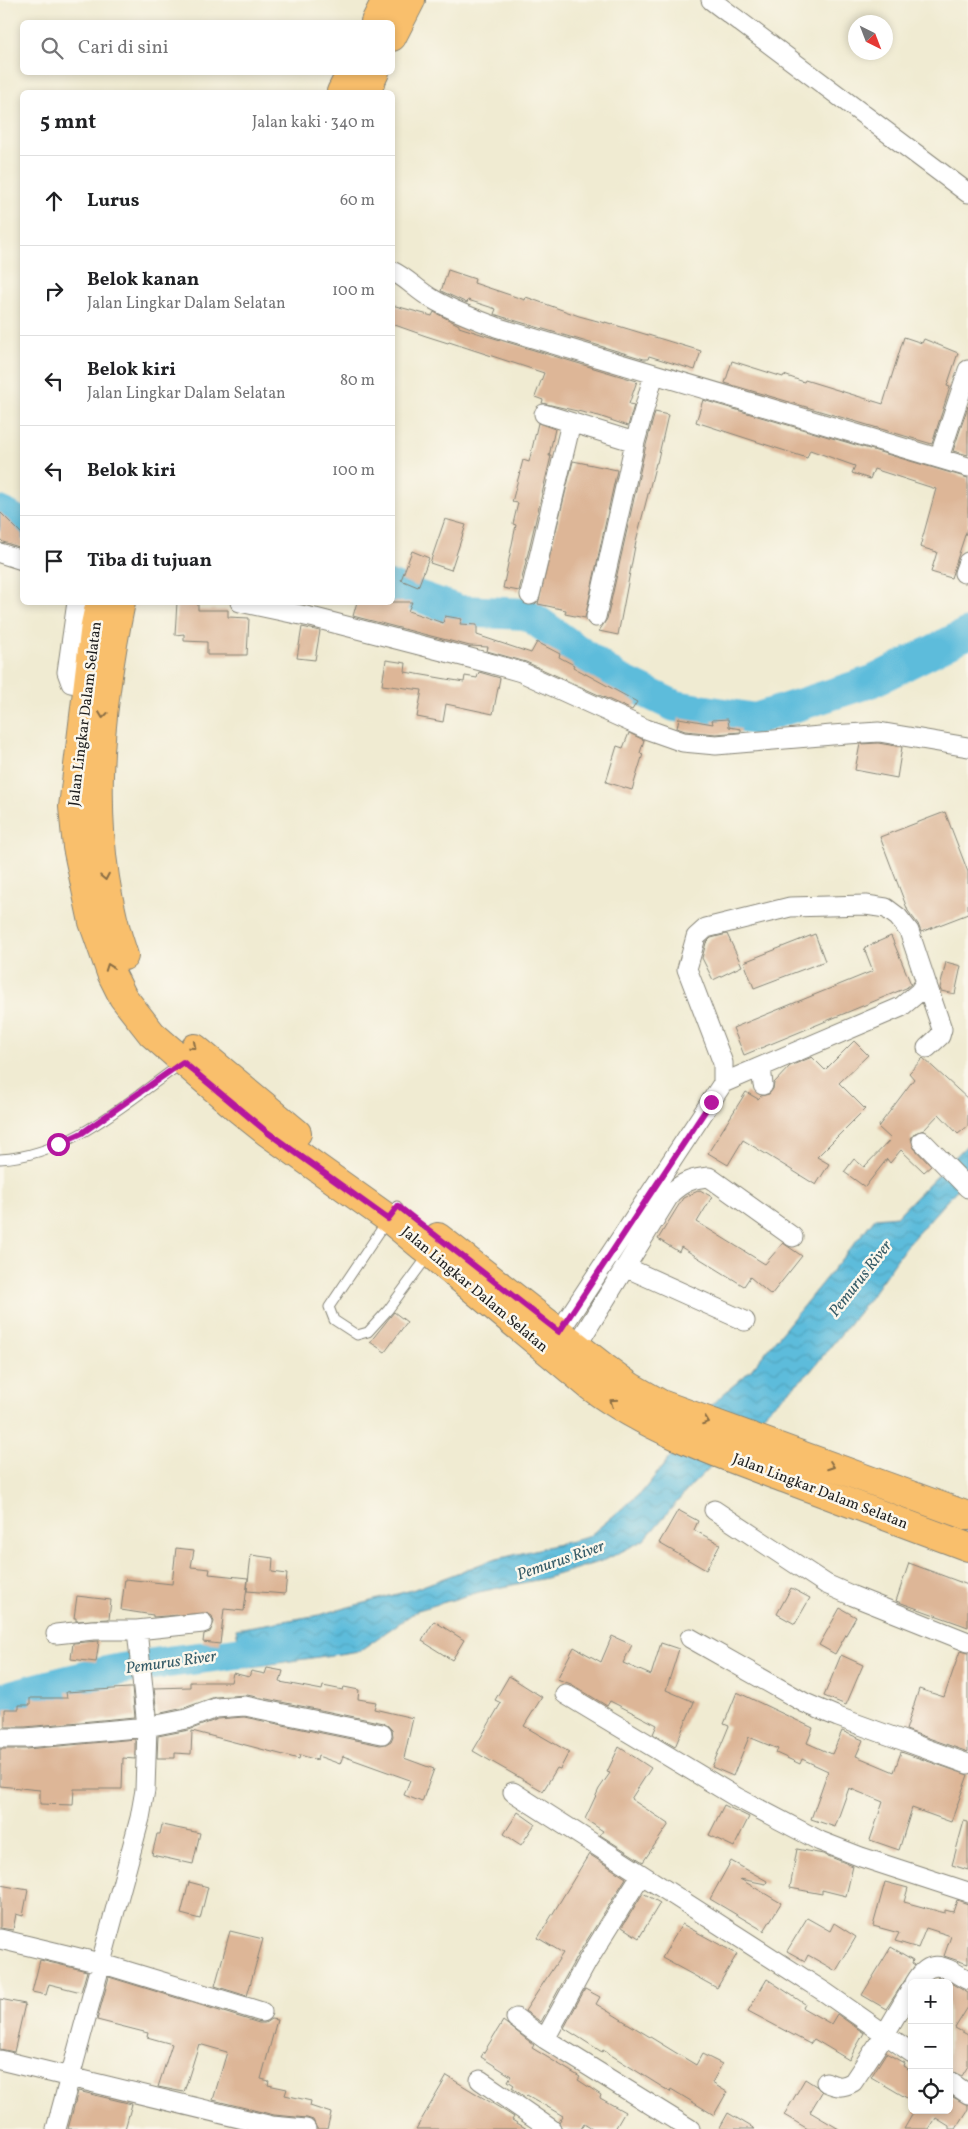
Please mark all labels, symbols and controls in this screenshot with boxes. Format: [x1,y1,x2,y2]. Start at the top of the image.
north arrow [848,15,893,60]
search box [20,20,395,75]
icon: search [38,34,66,62]
text: Cari di sini [78,35,169,61]
text: 5 mnt [40,108,96,137]
text: Jalan kaki · 340 m [252,112,375,134]
icon: ahead [40,187,68,215]
text: Lurus [87,188,139,214]
text: 60 m [340,190,375,212]
text: Belok kanan [87,267,199,293]
icon: right [40,277,68,305]
text: 100 m [332,280,375,302]
text: Jalan Lingkar Dalam Selatan [87,293,286,315]
text: Belok kiri [87,357,176,383]
icon: left [40,367,68,395]
text: 80 m [340,370,375,392]
text: Jalan Lingkar Dalam Selatan [87,383,286,405]
icon: left [40,457,68,485]
text: Belok kiri [87,458,176,484]
text: 100 m [332,460,375,482]
icon: arrive [40,547,68,575]
text: Tiba di tujuan [87,548,212,574]
street label: Jalan Lingkar Dalam Selatan [64,620,108,808]
one-way arrow [98,711,109,719]
one-way arrow [99,872,110,881]
one-way arrow [105,964,115,972]
one-way arrow [188,1041,197,1050]
route end [700,1091,723,1114]
route start [47,1133,70,1156]
street label: Jalan Lingkar Dalam Selatan [396,1222,552,1358]
water label: Pemurus River [824,1235,898,1322]
one-way arrow [609,1399,618,1408]
one-way arrow [702,1415,710,1425]
street label: Jalan Lingkar Dalam Selatan [729,1449,911,1535]
one-way arrow [826,1460,835,1470]
water label: Pemurus River [514,1535,609,1586]
water label: Pemurus River [124,1646,219,1680]
map controls [908,1979,953,2114]
button: + [908,1979,953,2024]
button: − [908,2024,953,2069]
button: locate [908,2069,953,2114]

